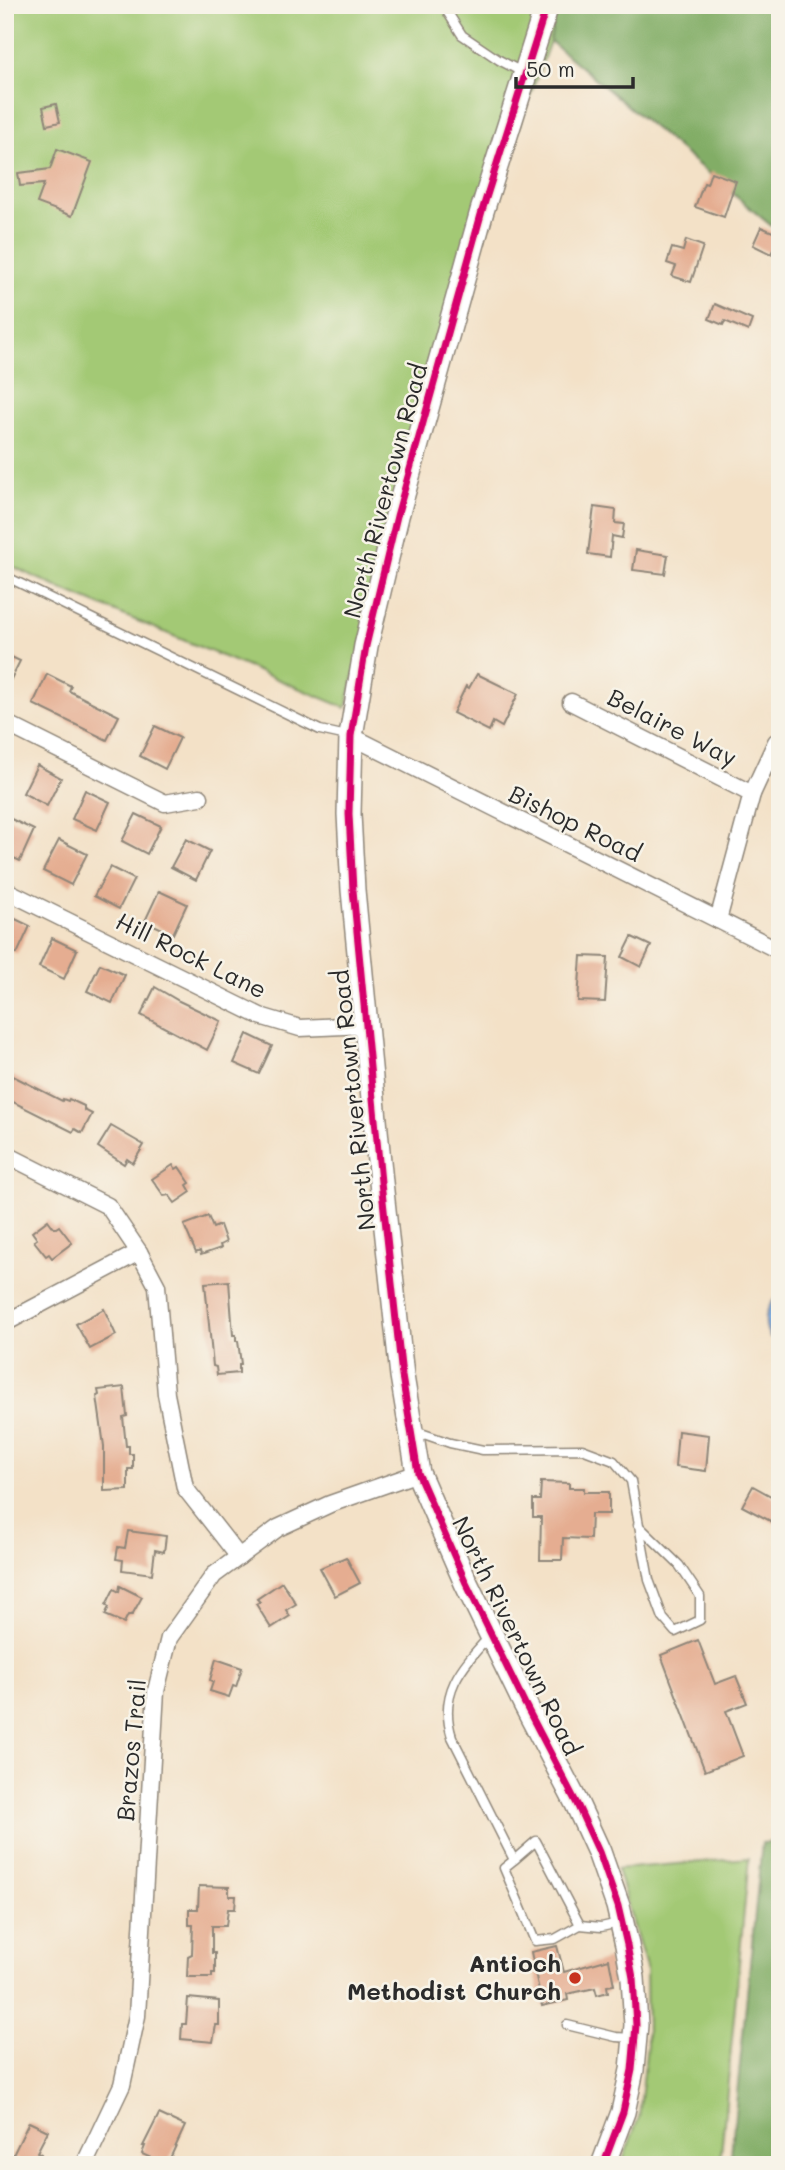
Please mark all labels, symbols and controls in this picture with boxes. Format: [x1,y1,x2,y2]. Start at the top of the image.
scale bar [516,46,633,90]
text: 50 m [526,55,575,82]
street label: North Rivertown Road [336,360,433,621]
street label: Belaire Way [603,681,743,773]
street label: Bishop Road [504,777,647,868]
street label: Hill Rock Lane [111,905,272,1005]
street label: North Rivertown Road [323,968,382,1232]
street label: North Rivertown Road [446,1511,589,1760]
street label: Brazos Trail [109,1678,152,1822]
place label: Antioch Methodist Church [347,1947,561,2006]
marker: Antioch Methodist Church [567,1970,583,1986]

